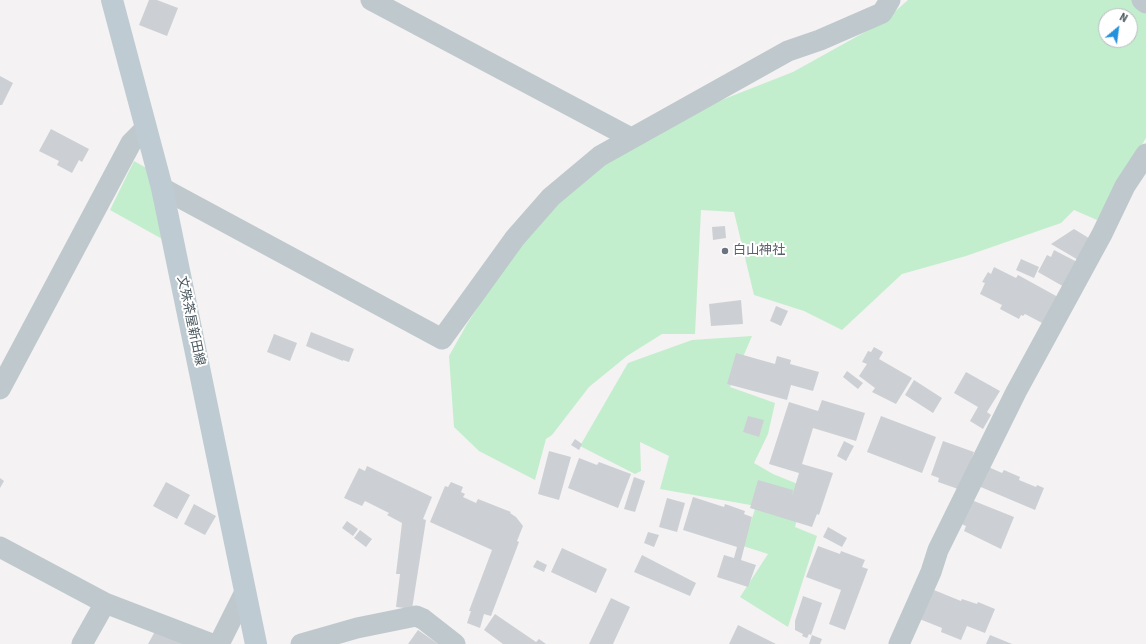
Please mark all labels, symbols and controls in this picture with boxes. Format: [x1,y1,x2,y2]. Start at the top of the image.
north arrow [1098,8,1138,48]
text: N [1117,10,1130,26]
place label: 白山神社 [733,243,785,259]
marker: 白山神社 [720,246,730,256]
street label: 文殊茶屋新田線 [173,275,207,367]

